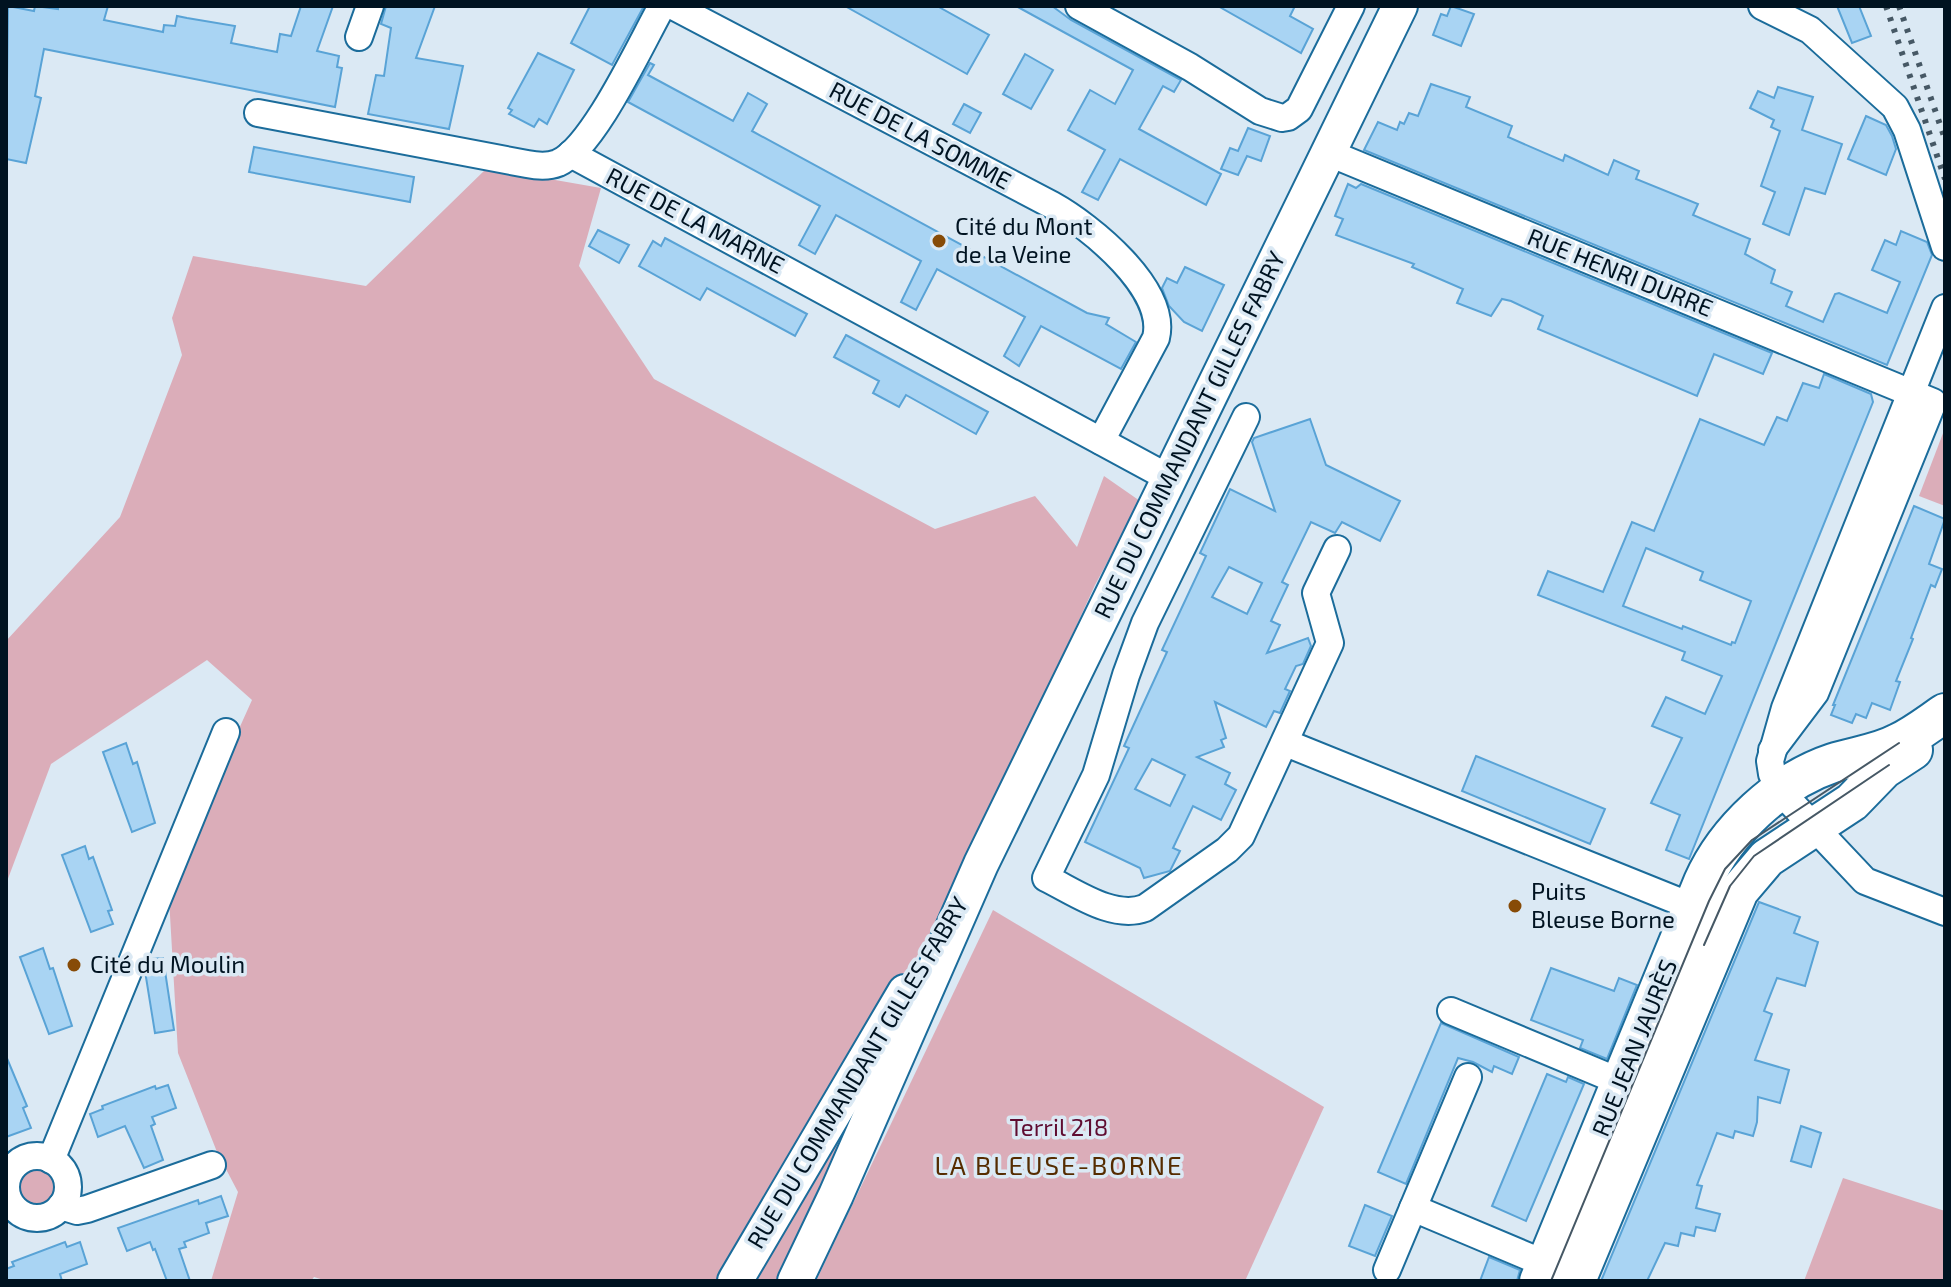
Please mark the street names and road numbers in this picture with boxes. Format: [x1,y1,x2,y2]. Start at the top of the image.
street label: RUE DE LA SOMME [825,75,1016,195]
street label: RUE DE LA MARNE [602,161,790,279]
street label: RUE HENRI DURRE [1524,221,1718,322]
street label: RUE DU COMMANDANT GILLES FABRY [1087,246,1291,623]
street label: RUE DU COMMANDANT GILLES FABRY [740,891,974,1253]
street label: RUE JEAN JAURÈS [1585,955,1682,1140]

